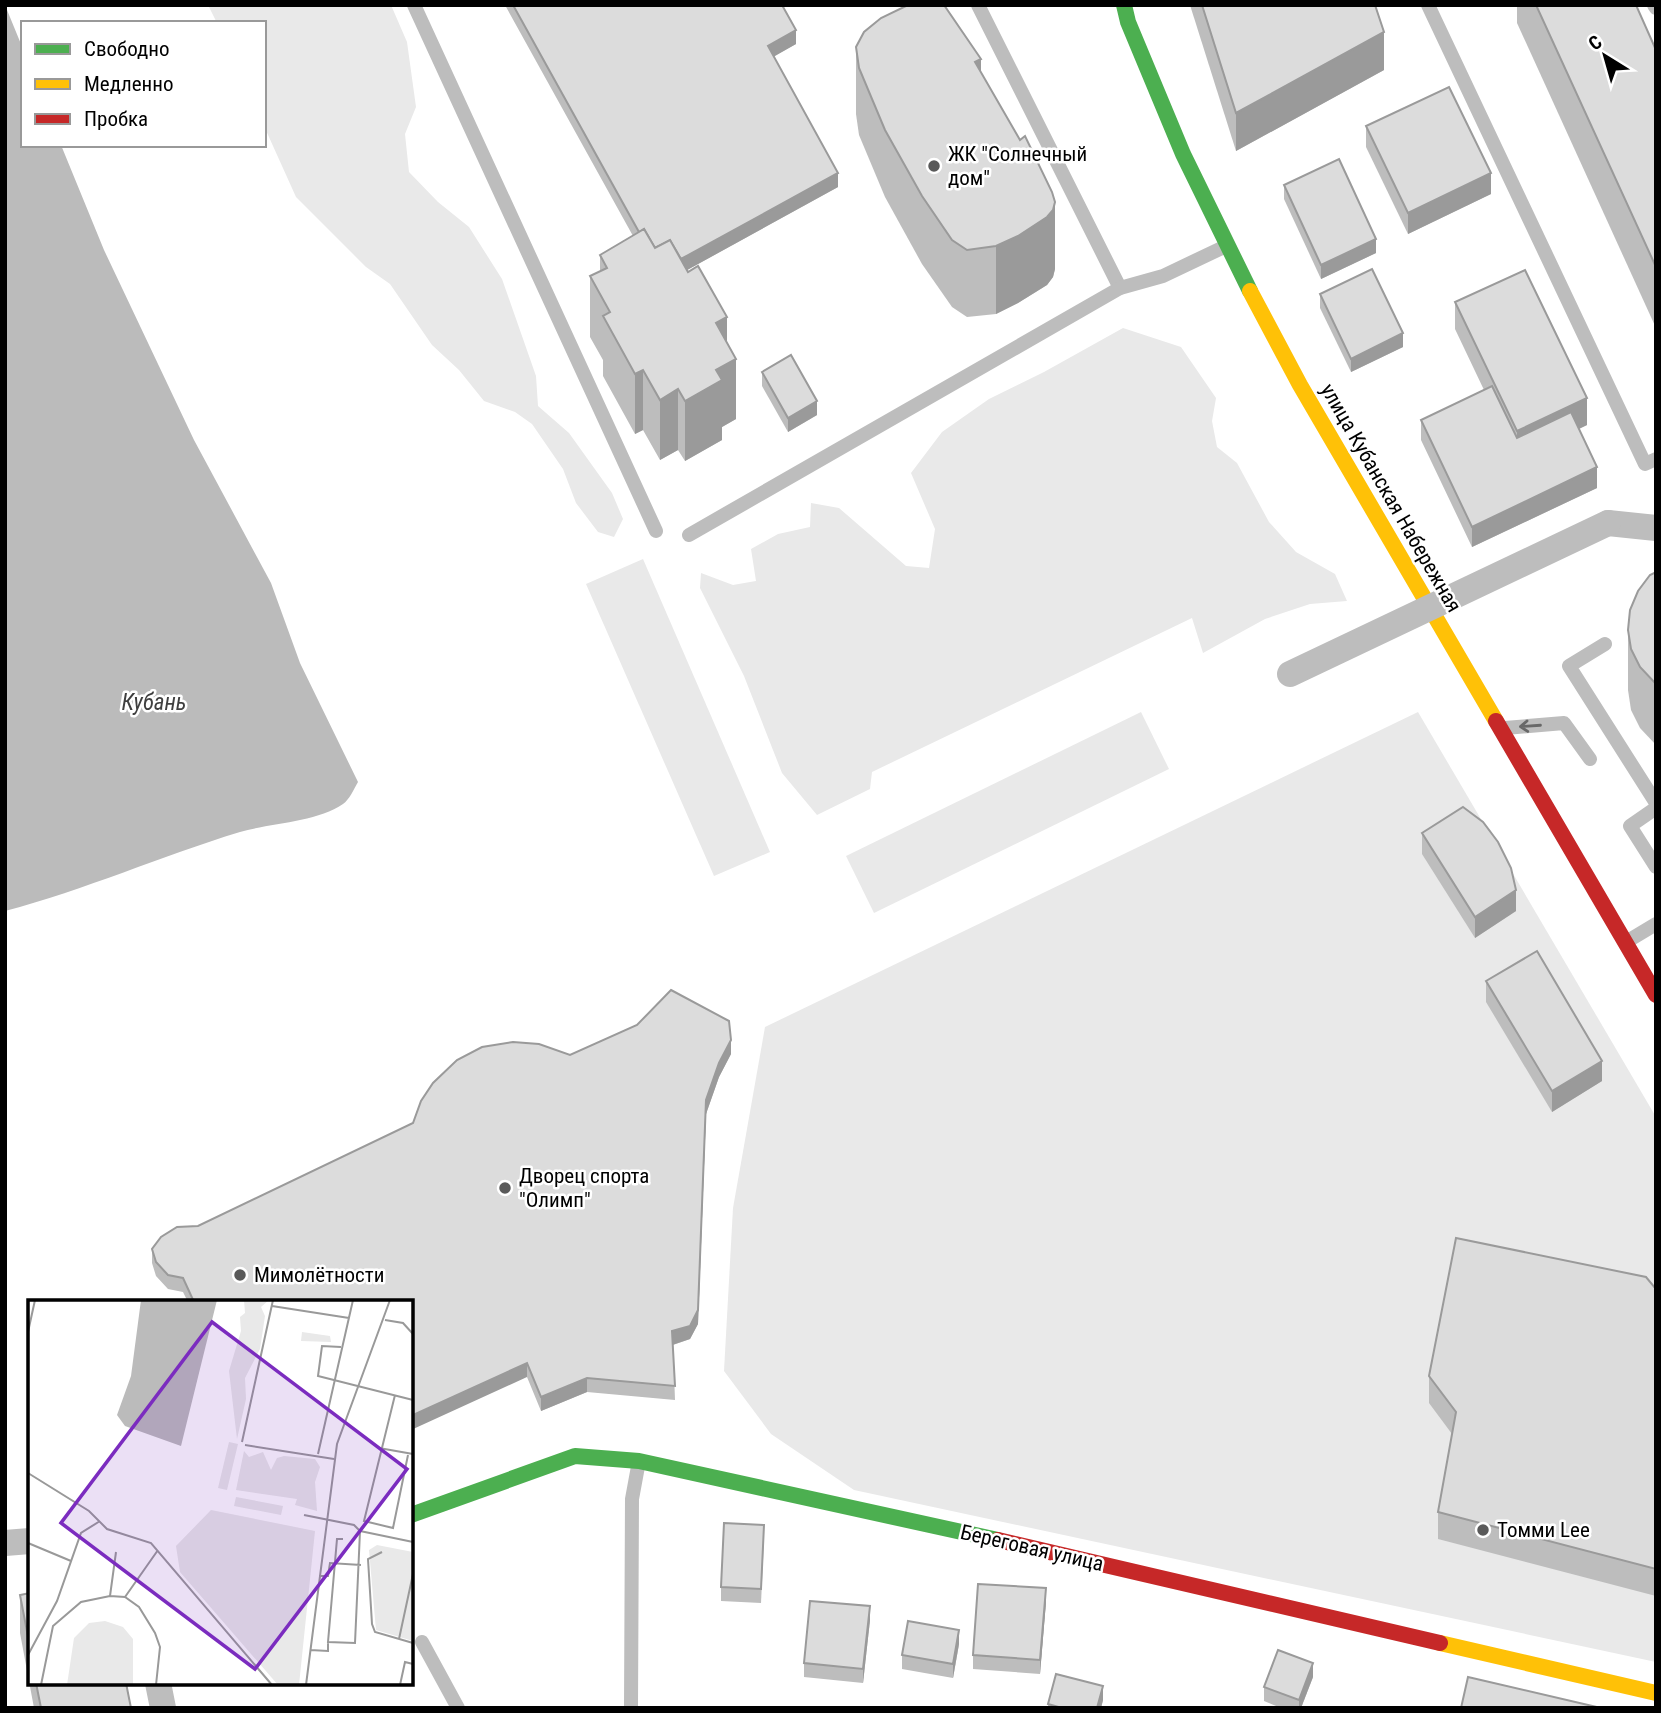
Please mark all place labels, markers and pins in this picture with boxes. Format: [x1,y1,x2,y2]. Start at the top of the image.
place label: ЖК "Солнечный дом" [948,142,1087,190]
marker: ЖК "Солнечный дом" [926,158,942,174]
place label: Дворец спорта "Олимп" [519,1164,649,1212]
marker: Дворец спорта "Олимп" [497,1180,513,1196]
place label: Мимолётности [254,1263,384,1287]
marker: Мимолётности [232,1267,248,1283]
place label: Томми Lee [1497,1518,1590,1542]
marker: Томми Lee [1475,1522,1491,1538]

